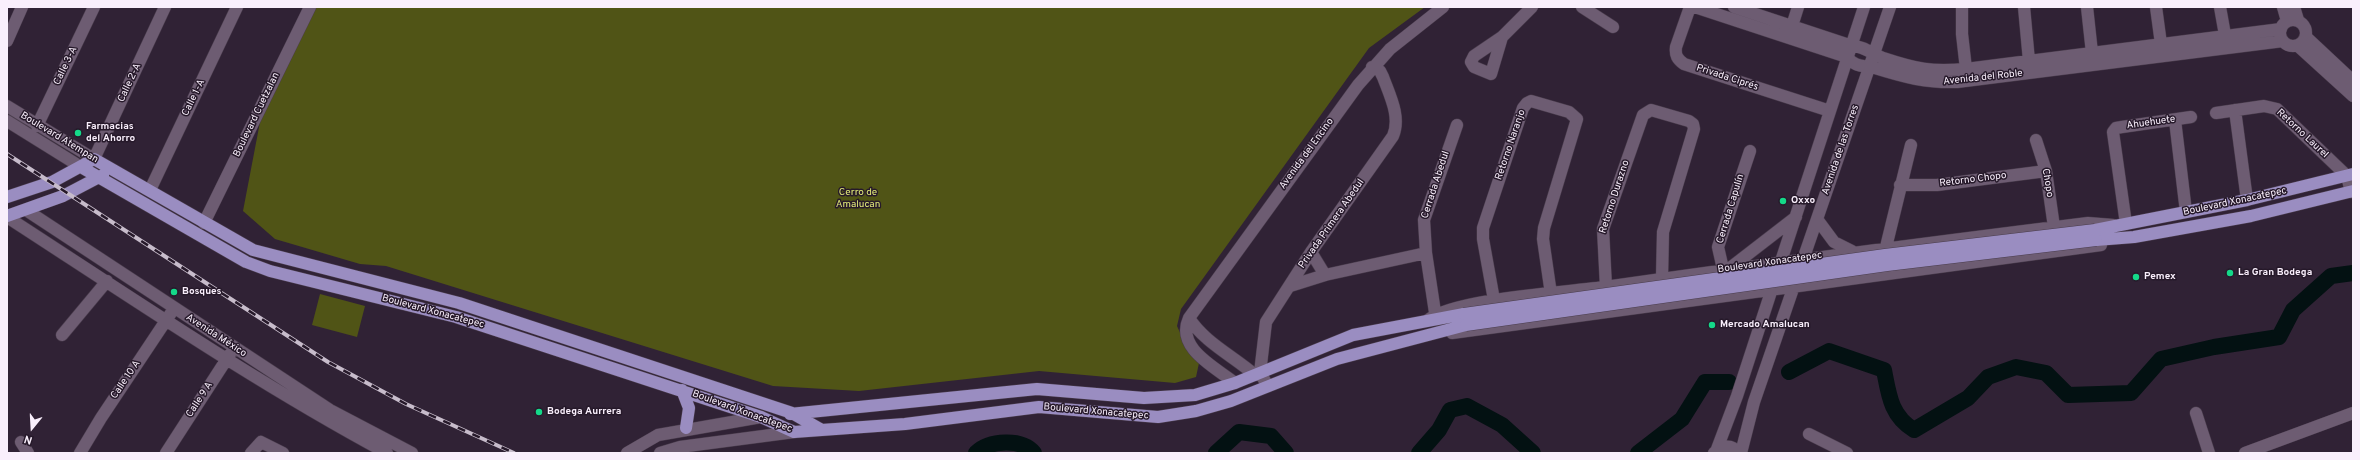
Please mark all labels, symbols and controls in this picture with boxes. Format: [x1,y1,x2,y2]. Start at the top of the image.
street label: Calle 3-A [52,45,80,87]
street label: Calle 2-A [116,62,144,104]
street label: Privada Ciprés [1694,62,1760,94]
street label: Avenida del Roble [1943,68,2023,88]
street label: Boulevard Cuetzalan [231,71,283,159]
street label: Calle 1-A [180,78,208,118]
street label: Avenida de las Torres [1820,103,1862,197]
street label: Retorno Laurel [2274,107,2330,161]
street label: Retorno Naranjo [1493,108,1529,182]
street label: Boulevard Atempan [18,110,100,166]
street label: Ahuehuete [2126,114,2176,132]
street label: Avenida del Encino [1277,116,1337,192]
place label: Farmacias del Ahorro [86,121,135,144]
marker: Farmacias del Ahorro [73,128,83,138]
street label: Cerrada Abedul [1419,150,1453,220]
street label: Retorno Durazno [1598,159,1632,235]
street label: Chopo [2039,168,2055,198]
street label: Retorno Chopo [1939,170,2007,190]
street label: Cerrada Capulín [1715,173,1747,245]
street label: Privada Primera Abedul [1297,177,1367,271]
street label: Boulevard Xonacatepec [2182,185,2288,219]
park label: Cerro de Amalucan [836,187,880,210]
place label: Oxxo [1791,195,1815,207]
marker: Oxxo [1778,196,1788,206]
street label: Boulevard Xonacatepec [1717,250,1823,276]
place label: La Gran Bodega [2238,267,2312,279]
marker: La Gran Bodega [2225,268,2235,278]
place label: Pemex [2144,271,2176,283]
marker: Pemex [2131,272,2141,282]
place label: Bosques [182,286,221,298]
marker: Bosques [169,287,179,297]
street label: Boulevard Xonacatepec [381,293,485,331]
street label: Avenida México [183,312,249,360]
place label: Mercado Amalucan [1720,319,1810,331]
marker: Mercado Amalucan [1707,320,1717,330]
street label: Calle 10 A [109,358,143,402]
street label: Calle 9 A [184,380,216,420]
street label: Boulevard Xonacatepec [690,388,794,436]
street label: Boulevard Xonacatepec [1043,401,1149,423]
place label: Bodega Aurrera [547,406,621,418]
marker: Bodega Aurrera [534,407,544,417]
north arrow [12,408,52,448]
text: N [22,432,34,447]

